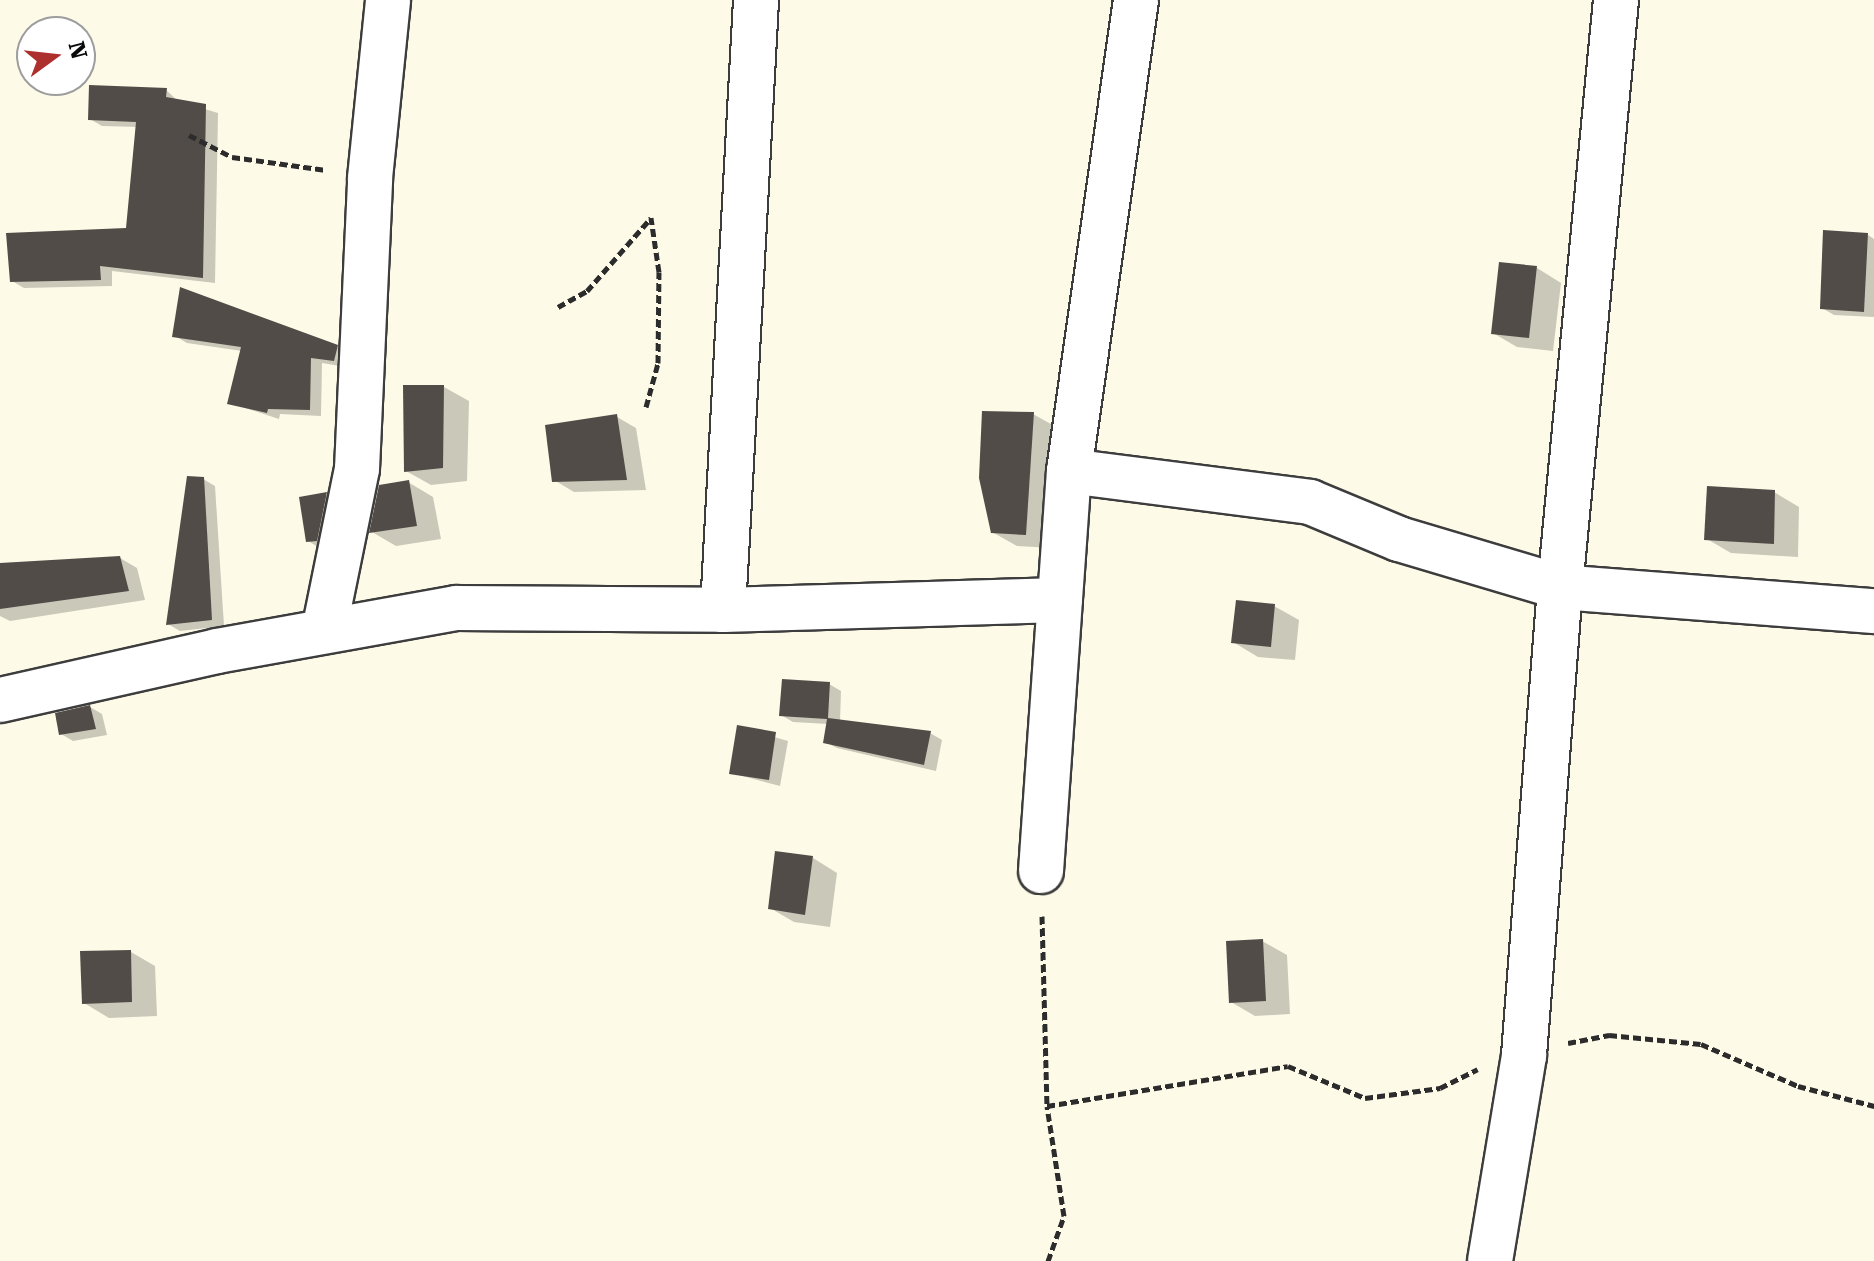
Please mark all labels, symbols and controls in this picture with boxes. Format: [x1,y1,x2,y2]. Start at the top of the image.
north arrow [16,16,96,96]
text: N [63,39,92,62]

